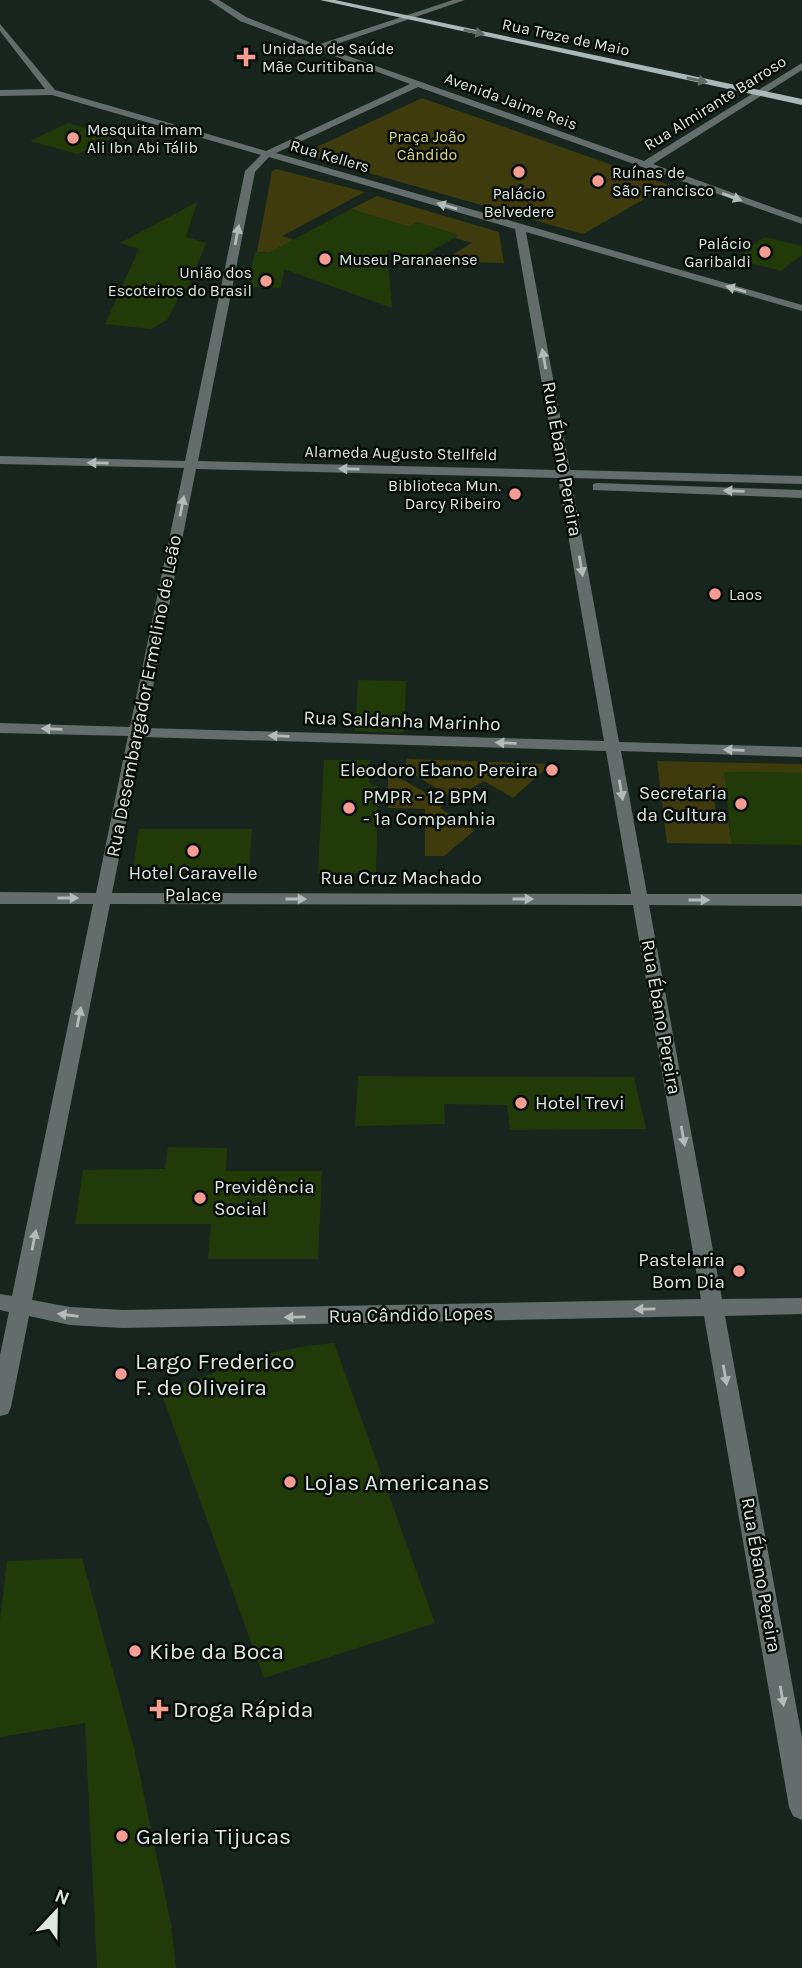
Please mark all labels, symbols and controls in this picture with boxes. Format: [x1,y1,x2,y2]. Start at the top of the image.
street label: Rua Treze de Maio [500,14,632,60]
one-way arrow [463,27,485,38]
place label: Unidade de Saúde Mãe Curitibana [262,39,394,76]
marker: Unidade de Saúde Mãe Curitibana [236,47,256,67]
street label: Rua Almirante Barroso [640,51,790,155]
street label: Avenida Jaime Reis [442,68,580,134]
one-way arrow [686,74,708,85]
place label: Mesquita Imam Ali Ibn Abi Tálib [87,120,203,157]
park label: Praça João Cândido [388,127,466,164]
marker: Mesquita Imam Ali Ibn Abi Tálib [65,130,81,146]
street label: Rua Kellers [288,136,372,176]
place label: Ruínas de São Francisco [612,163,714,200]
marker: Palácio Belvedere [511,164,527,180]
marker: Ruínas de São Francisco [590,173,606,189]
place label: Palácio Belvedere [484,184,554,221]
one-way arrow [722,191,743,202]
one-way arrow [436,200,458,211]
one-way arrow [231,224,242,246]
place label: Palácio Garibaldi [684,234,751,271]
marker: Palácio Garibaldi [757,244,773,260]
place label: Museu Paranaense [339,250,478,269]
marker: Museu Paranaense [317,251,333,267]
place label: União dos Escoteiros do Brasil [108,263,252,300]
marker: União dos Escoteiros do Brasil [258,273,274,289]
one-way arrow [726,284,747,294]
one-way arrow [538,348,549,370]
street label: Rua Ébano Pereira [538,380,587,538]
street label: Alameda Augusto Stellfeld [304,442,498,464]
one-way arrow [86,457,108,468]
one-way arrow [338,463,360,475]
place label: Biblioteca Mun. Darcy Ribeiro [388,476,501,513]
marker: Biblioteca Mun. Darcy Ribeiro [507,486,523,502]
one-way arrow [723,486,745,497]
one-way arrow [177,495,188,517]
street label: Rua Desembargador Ermelino de Leão [102,533,186,859]
one-way arrow [576,555,587,577]
place label: Laos [729,585,762,604]
marker: Laos [707,586,723,602]
street label: Rua Saldanha Marinho [303,707,501,735]
one-way arrow [40,724,62,735]
one-way arrow [268,731,290,742]
one-way arrow [495,738,517,749]
one-way arrow [723,744,745,756]
place label: Eleodoro Ebano Pereira [340,759,538,781]
marker: Eleodoro Ebano Pereira [544,762,560,778]
one-way arrow [616,779,627,801]
place label: Secretaria da Cultura [636,782,727,826]
place label: PMPR - 12 BPM - 1a Companhia [363,786,496,830]
marker: Secretaria da Cultura [733,796,749,812]
marker: PMPR - 12 BPM - 1a Companhia [341,800,357,816]
marker: Hotel Caravelle Palace [185,843,201,859]
place label: Hotel Caravelle Palace [129,862,257,906]
street label: Rua Cruz Machado [320,867,482,889]
one-way arrow [57,892,79,904]
one-way arrow [285,893,307,905]
one-way arrow [512,893,534,905]
one-way arrow [688,894,710,906]
street label: Rua Ébano Pereira [637,938,686,1096]
one-way arrow [73,1006,84,1028]
place label: Hotel Trevi [535,1092,625,1114]
marker: Hotel Trevi [513,1095,529,1111]
one-way arrow [677,1125,688,1147]
place label: Previdência Social [214,1176,315,1220]
marker: Previdência Social [192,1190,208,1206]
one-way arrow [28,1229,39,1251]
place label: Pastelaria Bom Dia [638,1249,725,1293]
marker: Pastelaria Bom Dia [731,1263,747,1279]
street label: Rua Cândido Lopes [328,1303,494,1327]
one-way arrow [634,1304,656,1315]
one-way arrow [57,1309,79,1320]
one-way arrow [284,1311,306,1323]
place label: Largo Frederico F. de Oliveira [135,1348,295,1401]
one-way arrow [720,1364,731,1386]
marker: Largo Frederico F. de Oliveira [113,1366,129,1382]
place label: Lojas Americanas [304,1469,490,1496]
marker: Lojas Americanas [282,1474,298,1490]
street label: Rua Ébano Pereira [737,1496,786,1654]
place label: Kibe da Boca [149,1638,284,1665]
marker: Kibe da Boca [127,1643,143,1659]
one-way arrow [777,1685,788,1707]
place label: Droga Rápida [173,1696,314,1723]
marker: Droga Rápida [151,1701,167,1717]
place label: Galeria Tijucas [136,1823,291,1850]
marker: Galeria Tijucas [114,1828,130,1844]
north arrow [21,1877,91,1947]
text: N [52,1884,72,1910]

